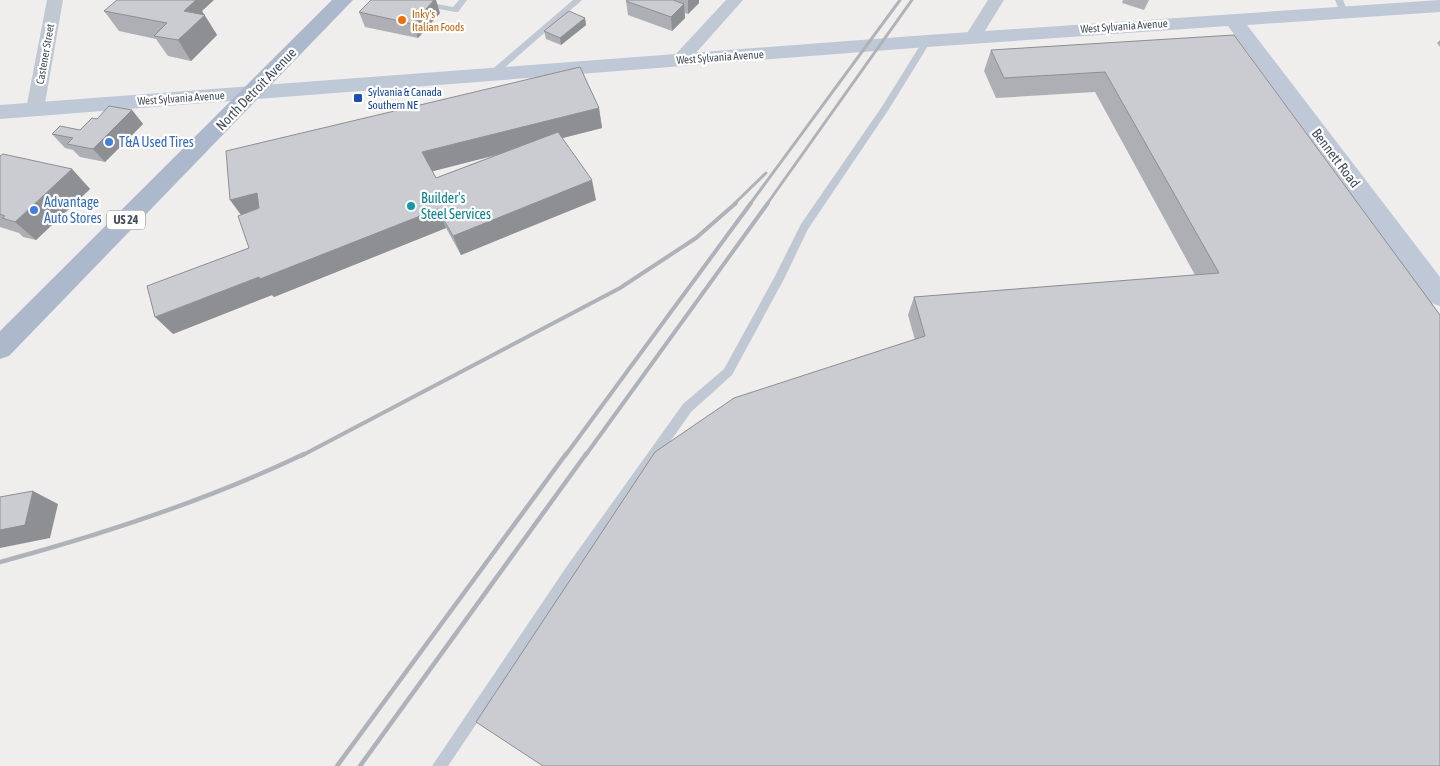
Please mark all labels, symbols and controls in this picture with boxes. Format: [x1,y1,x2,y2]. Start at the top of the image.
place label: Inky's Italian Foods [412,8,464,33]
marker: Inky's Italian Foods [396,14,408,26]
street label: West Sylvania Avenue [1080,17,1168,35]
street label: Castener Street [34,23,56,85]
street label: North Detroit Avenue [213,44,299,134]
street label: West Sylvania Avenue [676,48,764,66]
place label: Sylvania & Canada Southern NE [368,86,442,111]
street label: West Sylvania Avenue [137,89,225,107]
marker: Sylvania & Canada Southern NE [352,92,364,104]
street label: Bennett Road [1309,125,1363,191]
place label: T&A Used Tires [119,134,194,150]
marker: T&A Used Tires [103,136,115,148]
place label: Builder's Steel Services [421,190,491,222]
place label: Advantage Auto Stores [44,194,102,226]
marker: Builder's Steel Services [405,200,417,212]
marker: Advantage Auto Stores [28,204,40,216]
road number: US 24 [107,210,145,230]

